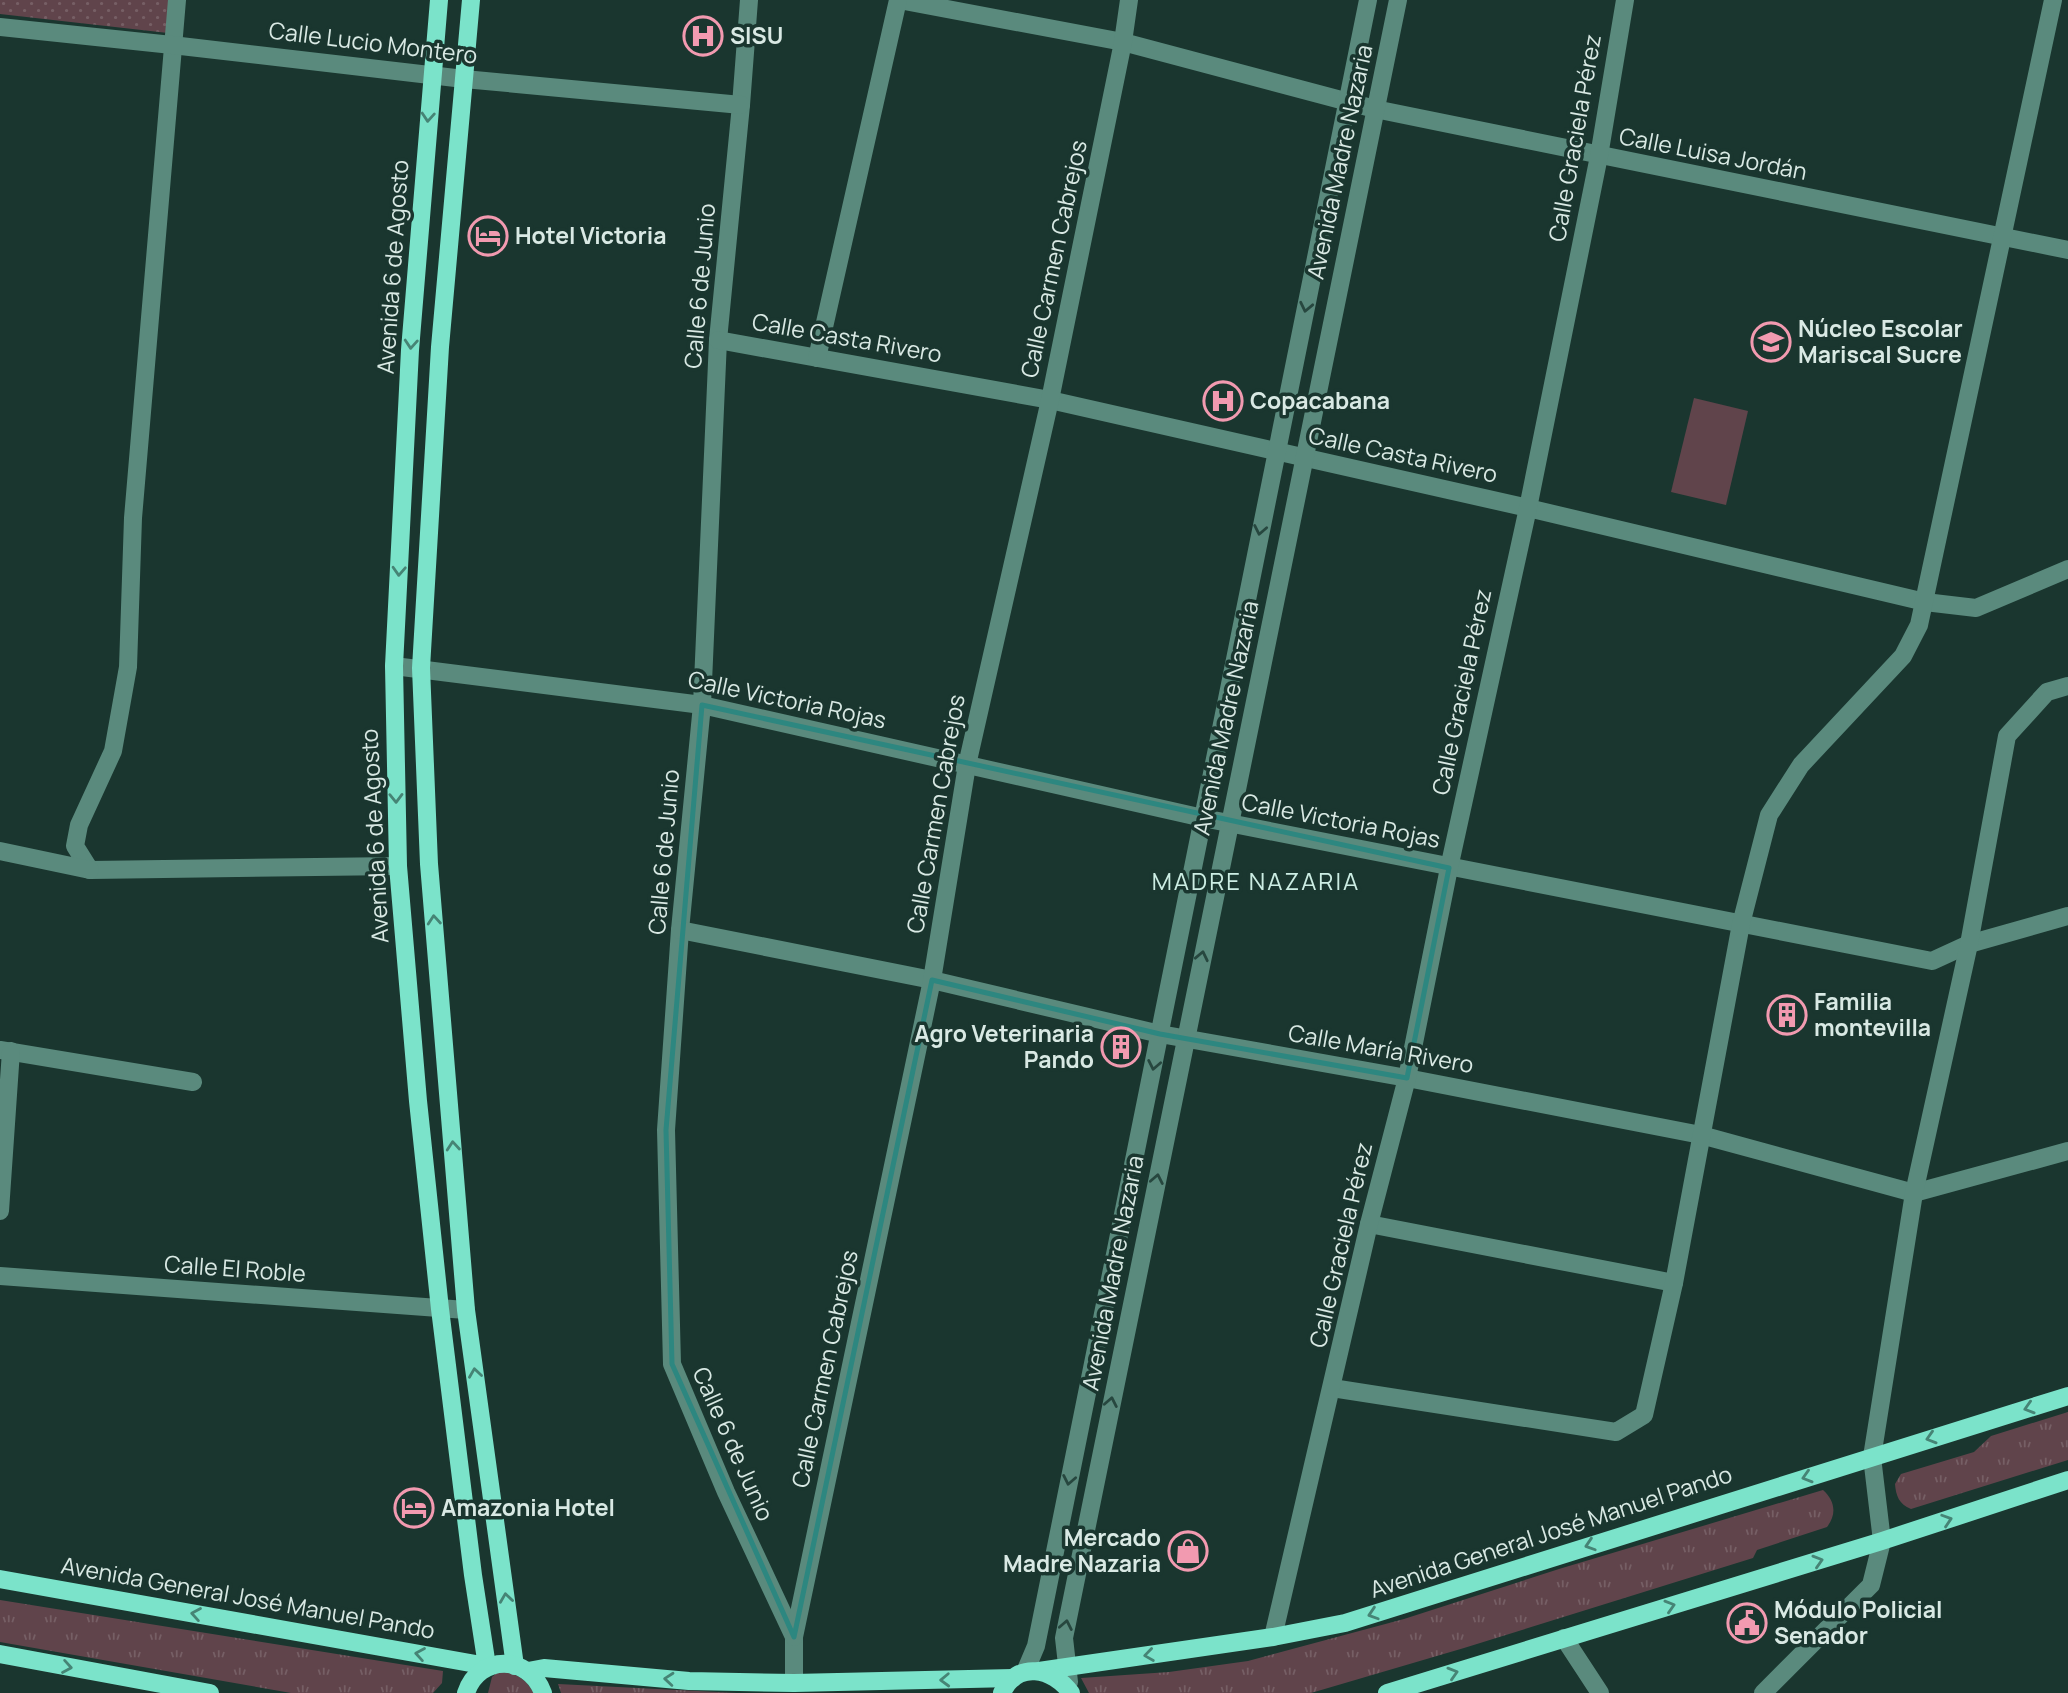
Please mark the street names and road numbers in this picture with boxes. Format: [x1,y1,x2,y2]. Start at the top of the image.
street label: Calle Lucio Montero [267,13,479,71]
street label: Calle Graciela Pérez [1540,32,1608,244]
street label: Avenida Madre Nazaria [1299,42,1380,282]
street label: Calle Luisa Jordán [1617,119,1810,187]
street label: Calle Carmen Cabrejos [1012,137,1094,380]
street label: Avenida 6 de Agosto [369,159,415,375]
street label: Calle 6 de Junio [676,202,722,370]
street label: Calle Casta Rivero [750,305,945,369]
street label: Calle Casta Rivero [1306,418,1500,490]
street label: Calle Graciela Pérez [1424,586,1498,798]
street label: Avenida Madre Nazaria [1185,598,1266,838]
street label: Calle Victoria Rojas [685,662,889,736]
street label: Calle Carmen Cabrejos [898,692,972,936]
street label: Avenida 6 de Agosto [352,728,396,944]
street label: Calle 6 de Junio [640,768,686,936]
street label: Calle Victoria Rojas [1239,785,1443,855]
street label: Calle María Rivero [1286,1016,1476,1080]
street label: Calle Graciela Pérez [1301,1139,1379,1351]
street label: Avenida Madre Nazaria [1074,1152,1151,1393]
street label: Calle El Roble [163,1247,307,1289]
street label: Calle Carmen Cabrejos [783,1247,865,1490]
street label: Calle 6 de Junio [686,1361,782,1526]
street label: Avenida General José Manuel Pando [1366,1457,1736,1605]
street label: Avenida General José Manuel Pando [59,1548,438,1646]

